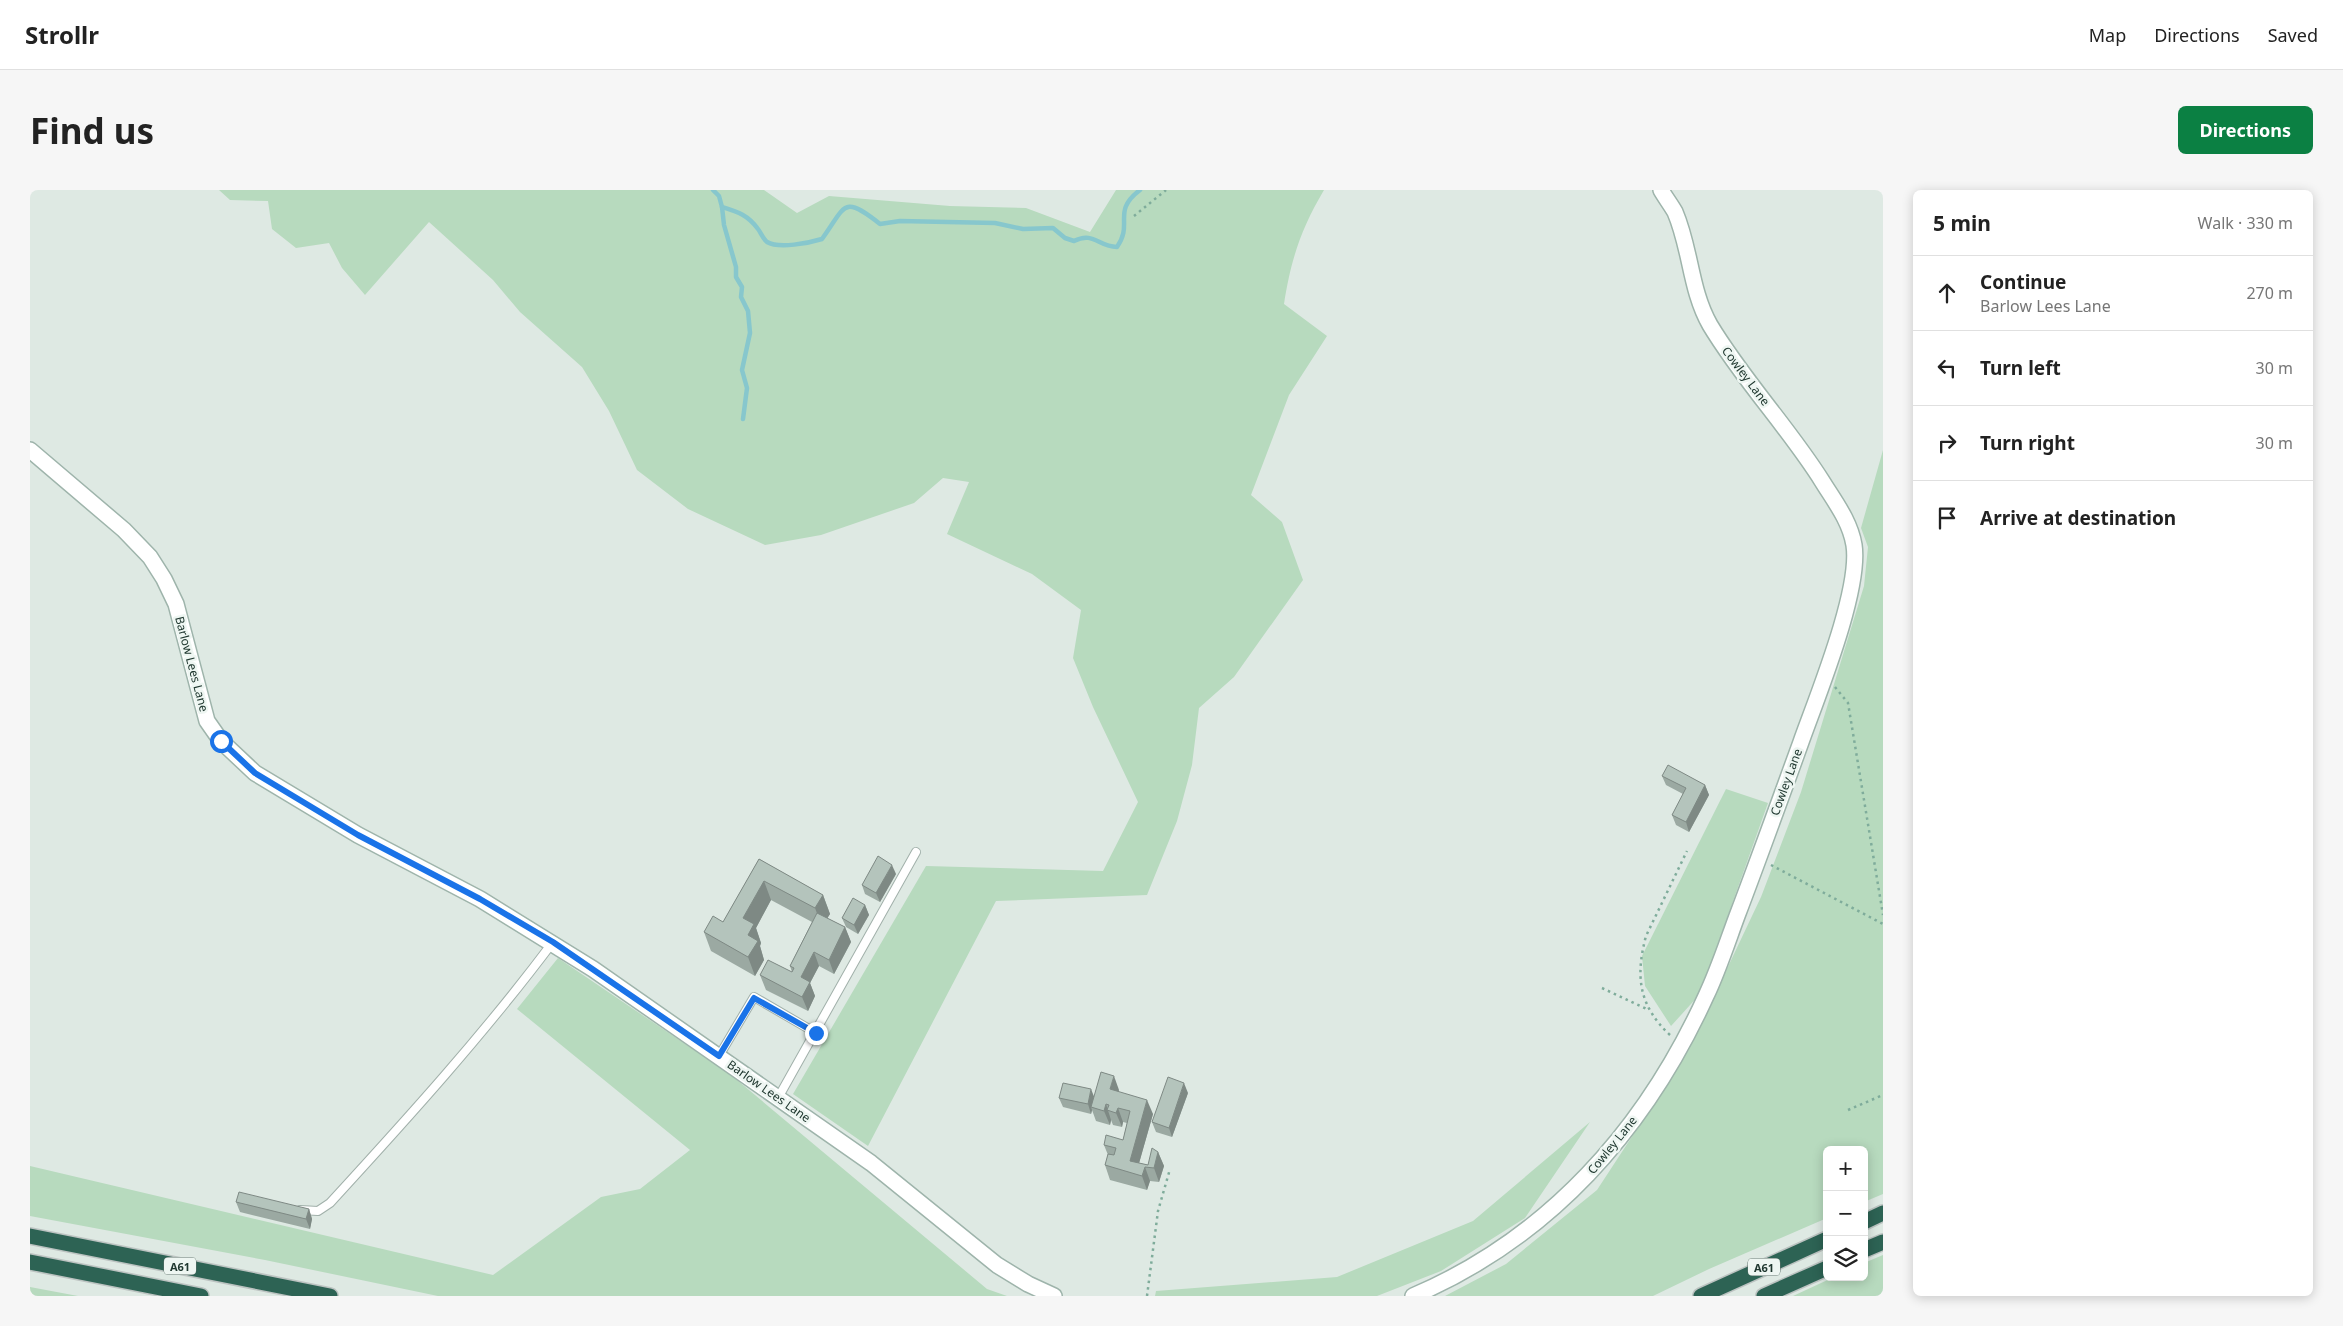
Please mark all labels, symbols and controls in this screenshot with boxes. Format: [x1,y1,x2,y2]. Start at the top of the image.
text: Strollr [25,18,99,51]
text: Map [2089,23,2126,47]
text: Directions [2154,23,2240,47]
text: Saved [2268,23,2318,47]
button: Directions [2178,106,2313,154]
text: Find us [30,107,154,154]
text: 5 min [1933,209,1991,237]
text: Walk · 330 m [2198,212,2293,234]
text: Continue [1980,269,2066,295]
icon: ahead [1933,279,1961,307]
text: 270 m [2246,282,2293,304]
text: Barlow Lees Lane [1980,295,2111,317]
street label: Cowley Lane [1718,343,1774,409]
icon: left [1933,354,1961,382]
text: Turn left [1980,355,2061,381]
text: 30 m [2256,357,2293,379]
icon: right [1933,429,1961,457]
text: Turn right [1980,430,2075,456]
text: 30 m [2256,432,2293,454]
icon: arrive [1933,504,1961,532]
text: Arrive at destination [1980,505,2176,531]
street label: Barlow Lees Lane [171,614,213,714]
route start [210,730,233,753]
street label: Cowley Lane [1766,746,1806,818]
route end [805,1022,828,1045]
street label: Barlow Lees Lane [724,1056,814,1126]
street label: Cowley Lane [1583,1112,1641,1178]
map controls [1823,1146,1868,1281]
button: + [1823,1146,1868,1191]
button: − [1823,1191,1868,1236]
button: layers [1823,1236,1868,1281]
road number: A61 [164,1258,196,1274]
road number: A61 [1748,1258,1780,1276]

